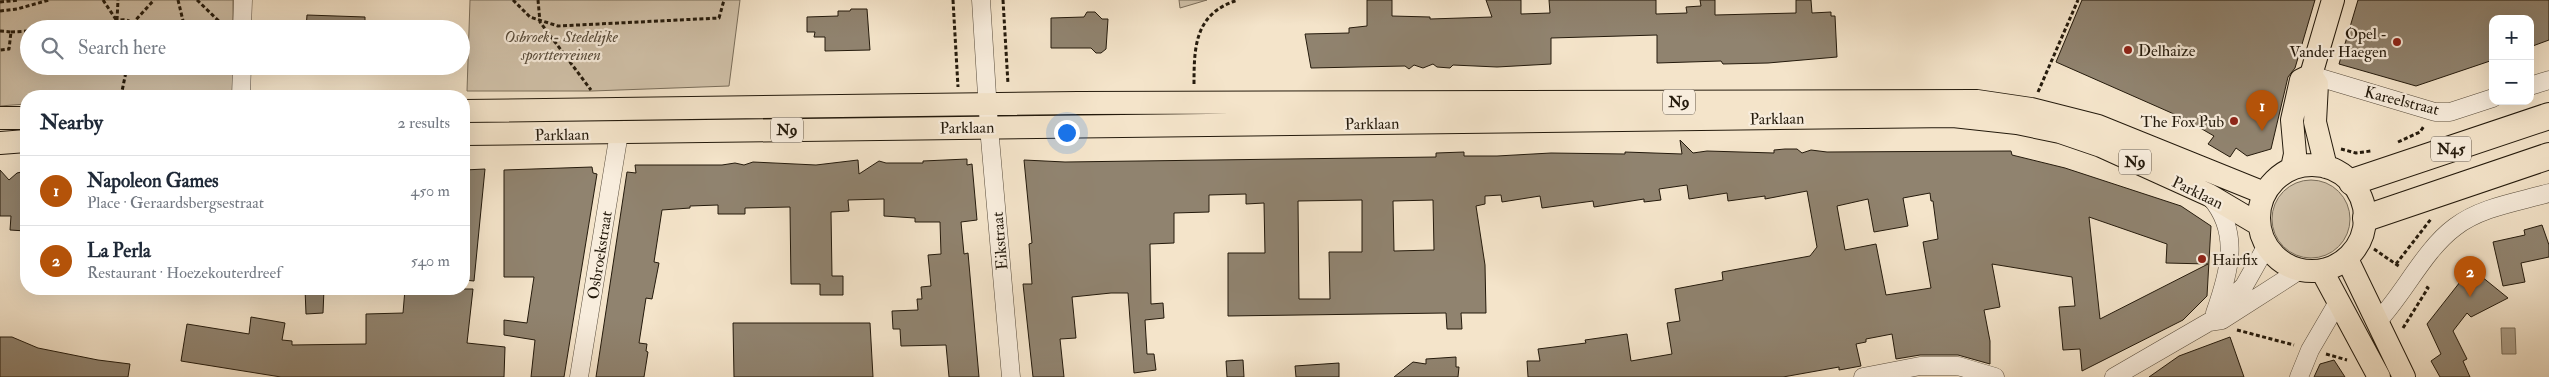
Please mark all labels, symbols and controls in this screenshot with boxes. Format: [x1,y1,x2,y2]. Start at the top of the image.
map controls [2489,15,2534,105]
button: + [2489,15,2534,60]
search box [20,20,470,75]
place label: Opel - Vander Haegen [2289,24,2387,62]
park label: Osbroek - Stedelijke sportterreinen [504,27,619,65]
icon: search [38,34,66,62]
text: Search here [78,36,166,60]
marker: Opel - Vander Haegen [2391,36,2403,48]
place label: Delhaize [2138,41,2196,61]
marker: Delhaize [2122,44,2134,56]
button: − [2489,60,2534,105]
street label: Kareelstraat [2362,82,2441,120]
road number: N9 [1663,90,1695,114]
pin: 1 [2246,90,2278,131]
text: Nearby [40,109,103,136]
street label: Parklaan [1750,109,1805,129]
place label: The Fox Pub [2141,112,2224,132]
text: 2 results [397,113,450,133]
street label: Parklaan [1345,114,1400,134]
marker: The Fox Pub [2228,115,2240,127]
road number: N9 [771,118,803,142]
street label: Parklaan [940,118,995,138]
your location [1054,120,1080,146]
street label: Parklaan [535,125,590,145]
road number: N45 [2431,136,2471,162]
road number: N9 [2119,150,2151,174]
text: Napoleon Games [87,169,219,193]
street label: Parklaan [2169,172,2227,214]
text: 1 [53,181,59,201]
text: 450 m [411,181,450,201]
text: Place · Geraardsbergsestraat [87,193,264,213]
street label: Osbroekstraat [583,210,617,301]
street label: Eikstraat [987,211,1012,271]
text: La Perla [87,239,151,263]
place label: Hairfix [2212,250,2258,270]
text: 2 [52,251,60,271]
text: 540 m [411,251,450,271]
marker: Hairfix [2196,253,2208,265]
pin: 2 [2454,256,2486,297]
text: Restaurant · Hoezekouterdreef [87,263,281,283]

